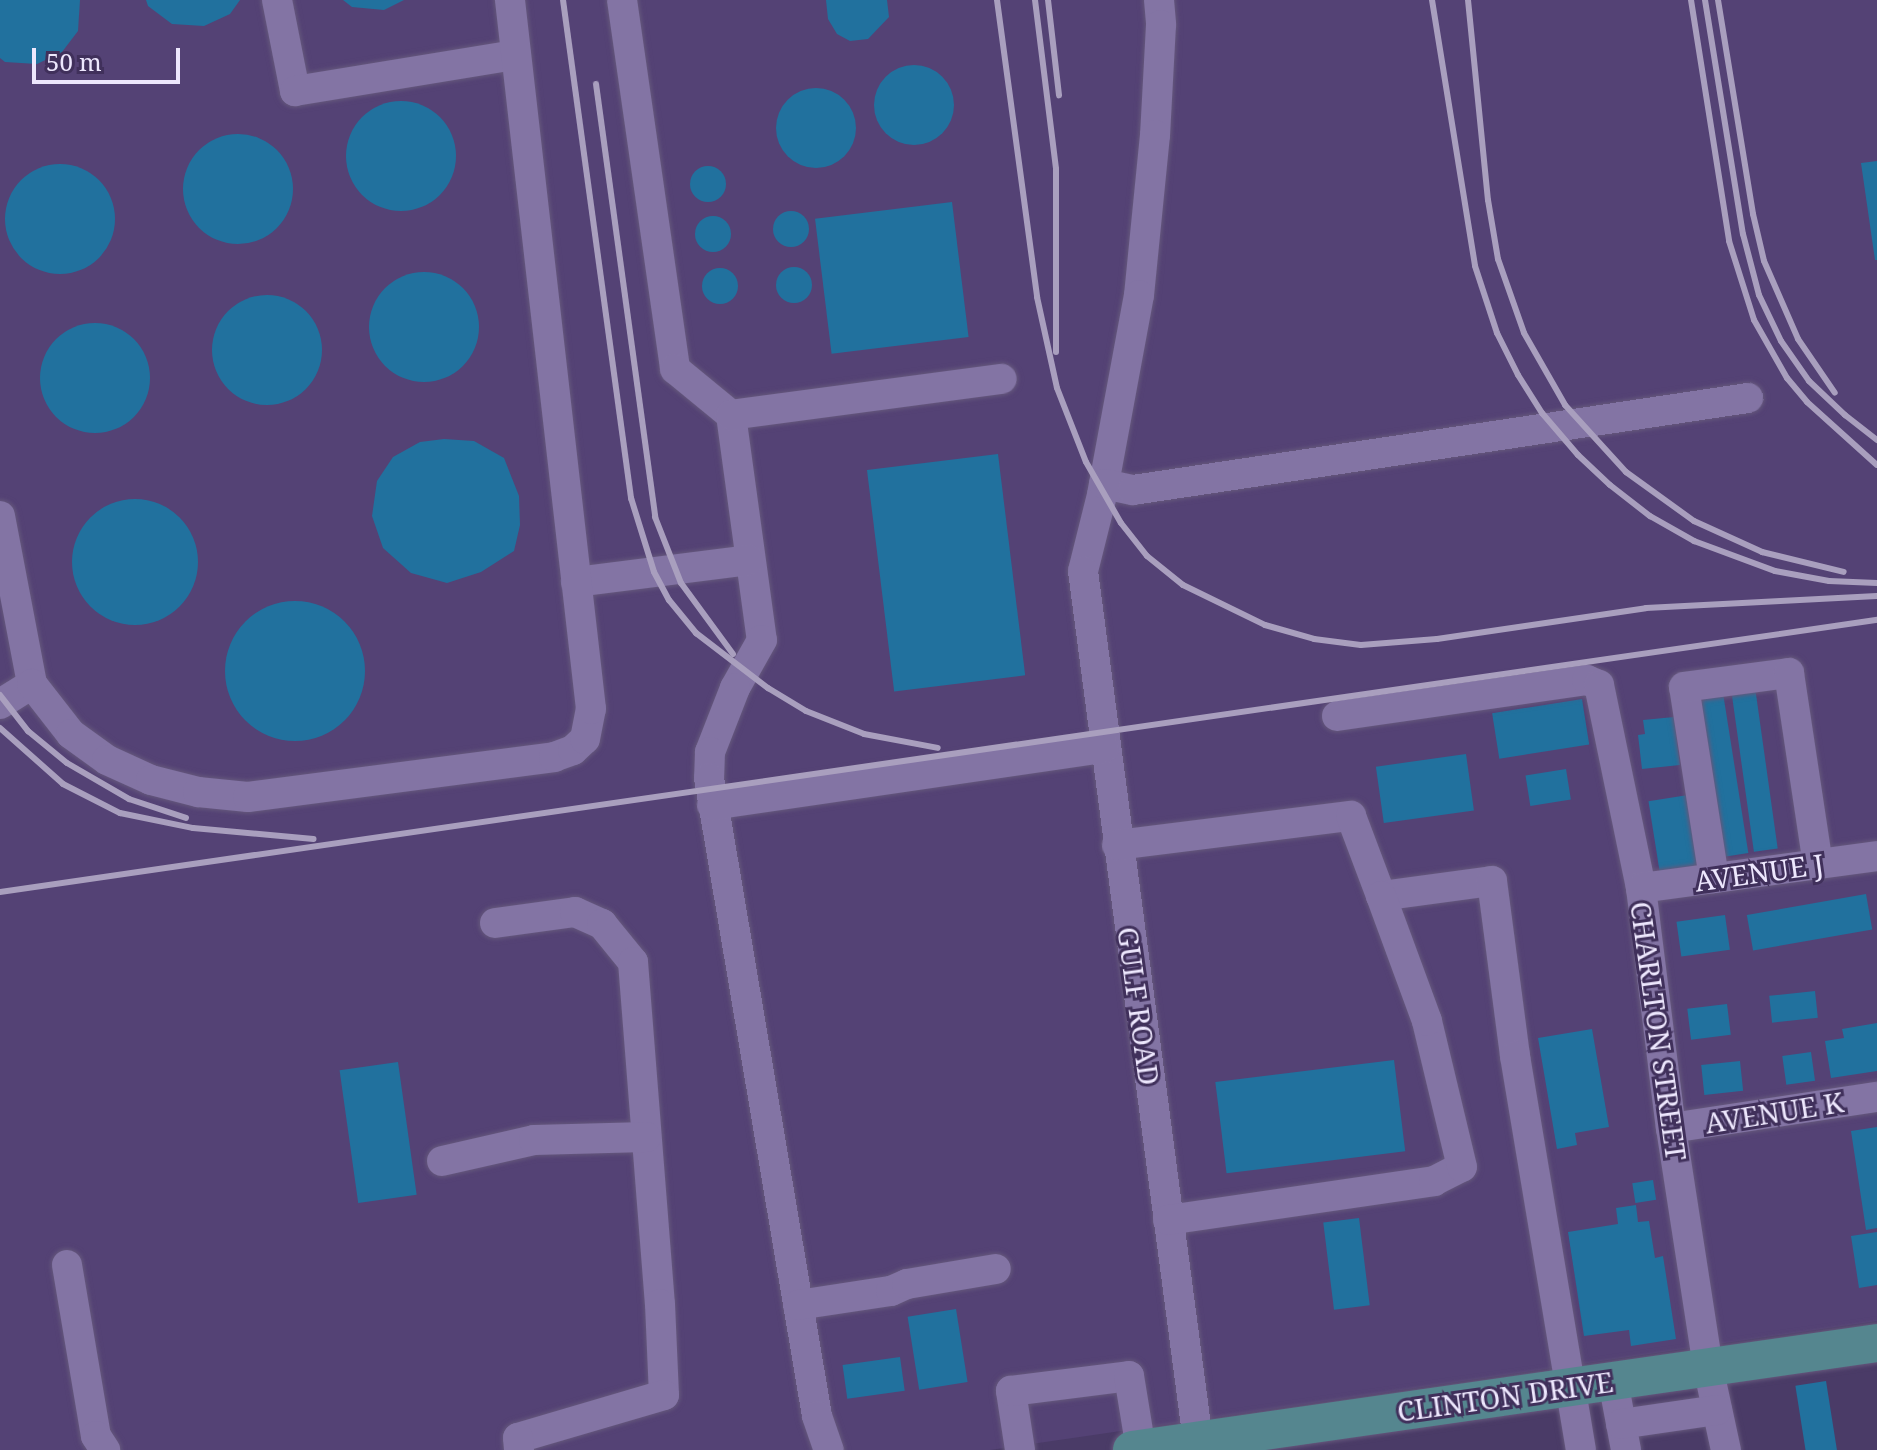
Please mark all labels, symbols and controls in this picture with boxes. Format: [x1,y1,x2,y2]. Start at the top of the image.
scale bar [36,32,184,82]
text: 50 m [46,45,102,78]
street label: AVENUE J [1692,846,1826,898]
street label: CHARLTON STREET [1624,899,1694,1163]
street label: GULF ROAD [1111,925,1167,1087]
street label: AVENUE K [1702,1084,1846,1140]
street label: CLINTON DRIVE [1395,1364,1615,1428]

